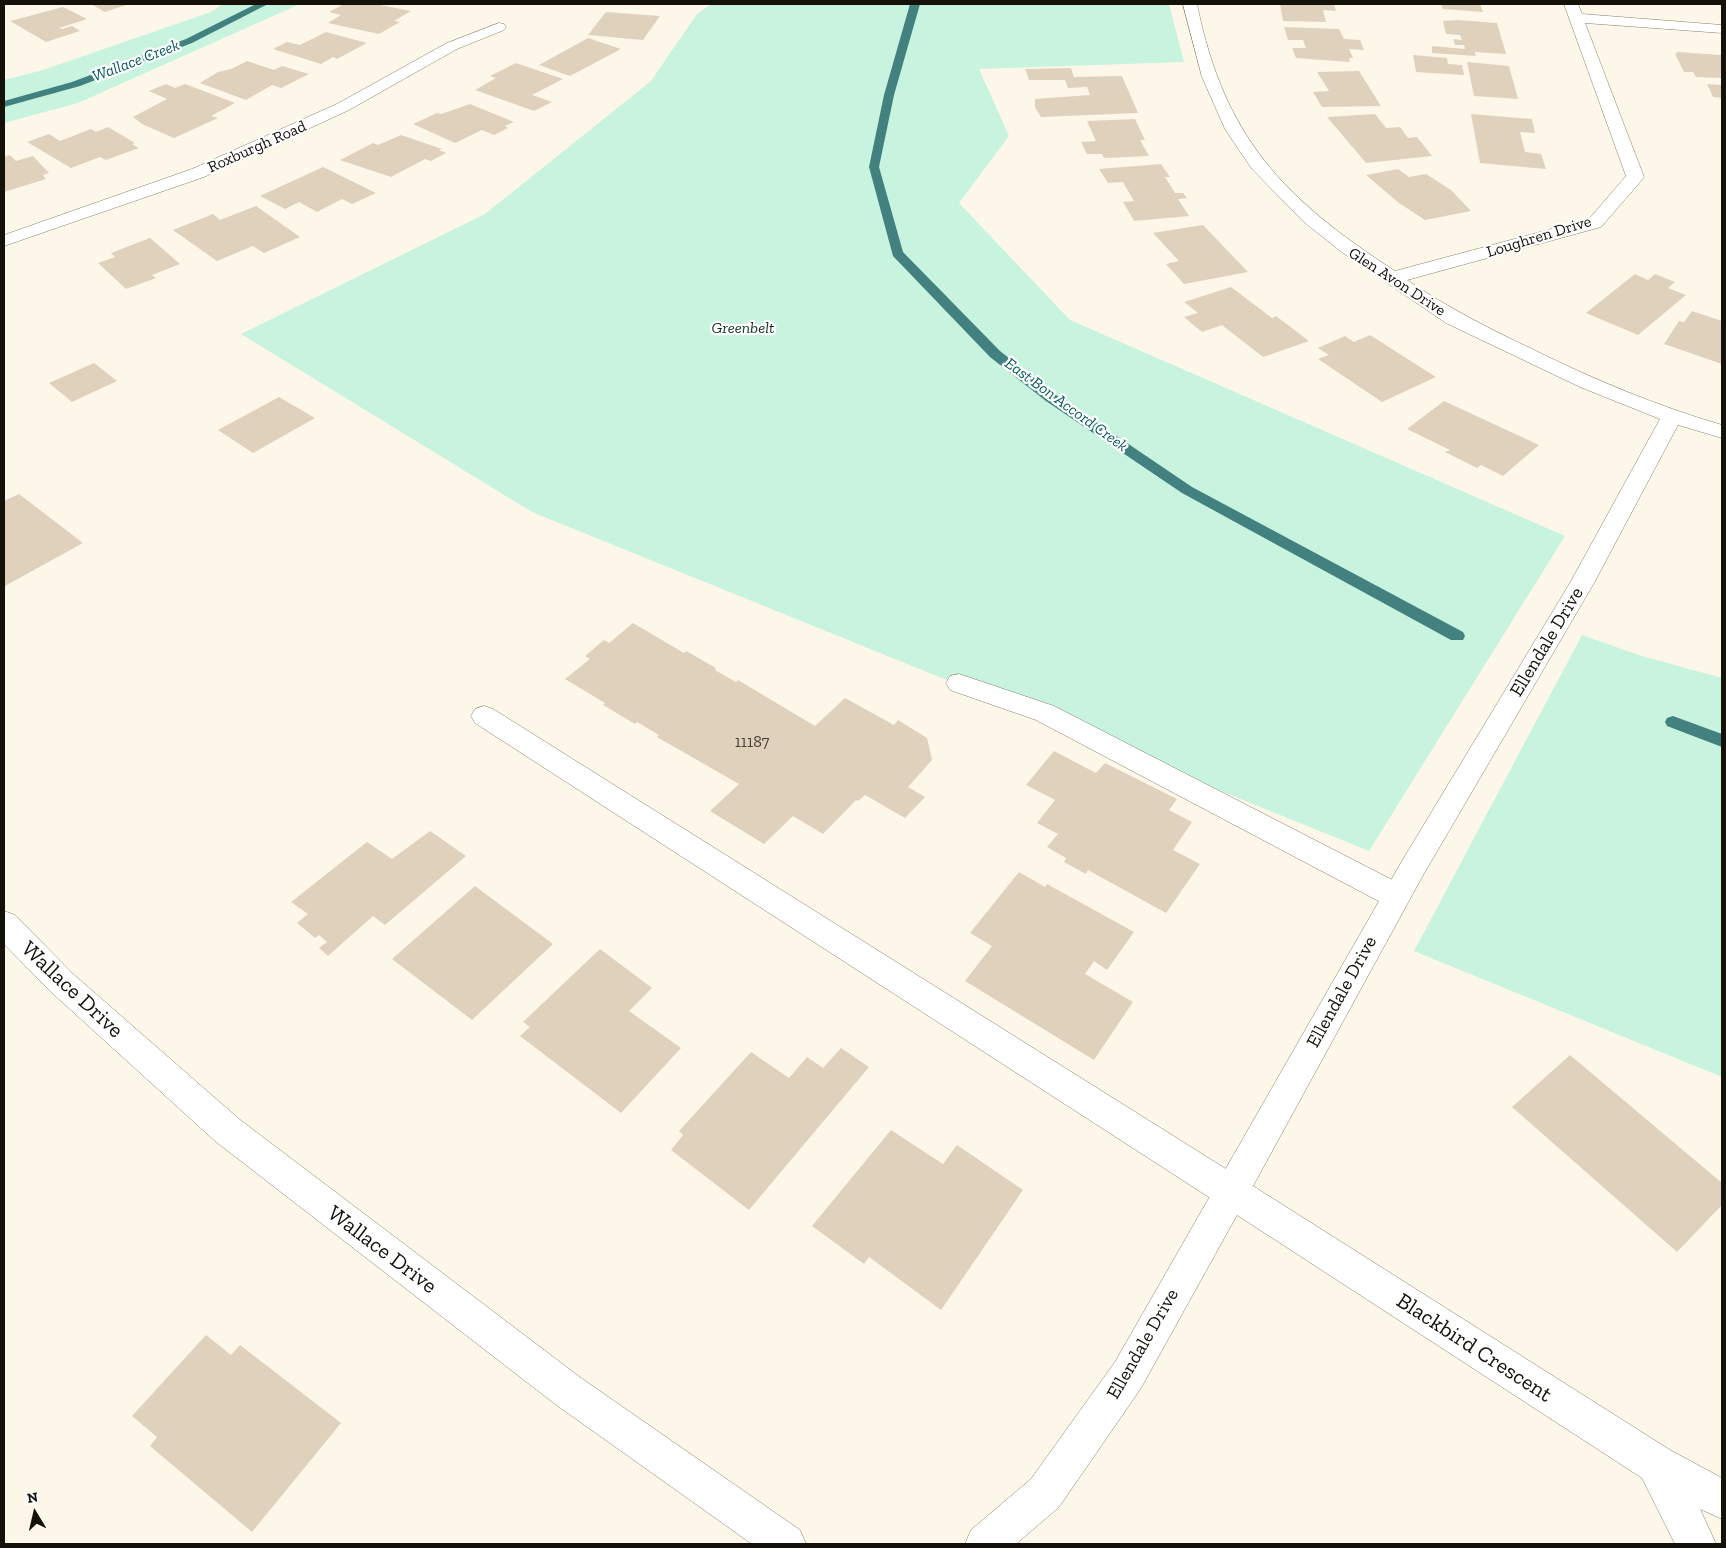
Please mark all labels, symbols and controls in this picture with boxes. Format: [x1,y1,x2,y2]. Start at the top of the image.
water label: Wallace Creek [90,36,182,86]
street label: Roxburgh Road [205,117,309,177]
street label: Loughren Drive [1484,212,1594,262]
street label: Glen Avon Drive [1345,244,1449,320]
park label: Greenbelt [712,318,774,338]
water label: East Bon Accord Creek [1001,354,1131,456]
street label: Ellendale Drive [1505,583,1589,701]
house number: 11187 [735,732,769,752]
street label: Ellendale Drive [1302,932,1382,1052]
street label: Wallace Drive [16,936,128,1044]
street label: Wallace Drive [322,1200,442,1300]
street label: Ellendale Drive [1102,1285,1184,1403]
street label: Blackbird Crescent [1391,1288,1557,1408]
north arrow [10,1488,60,1538]
text: N [26,1488,39,1507]

